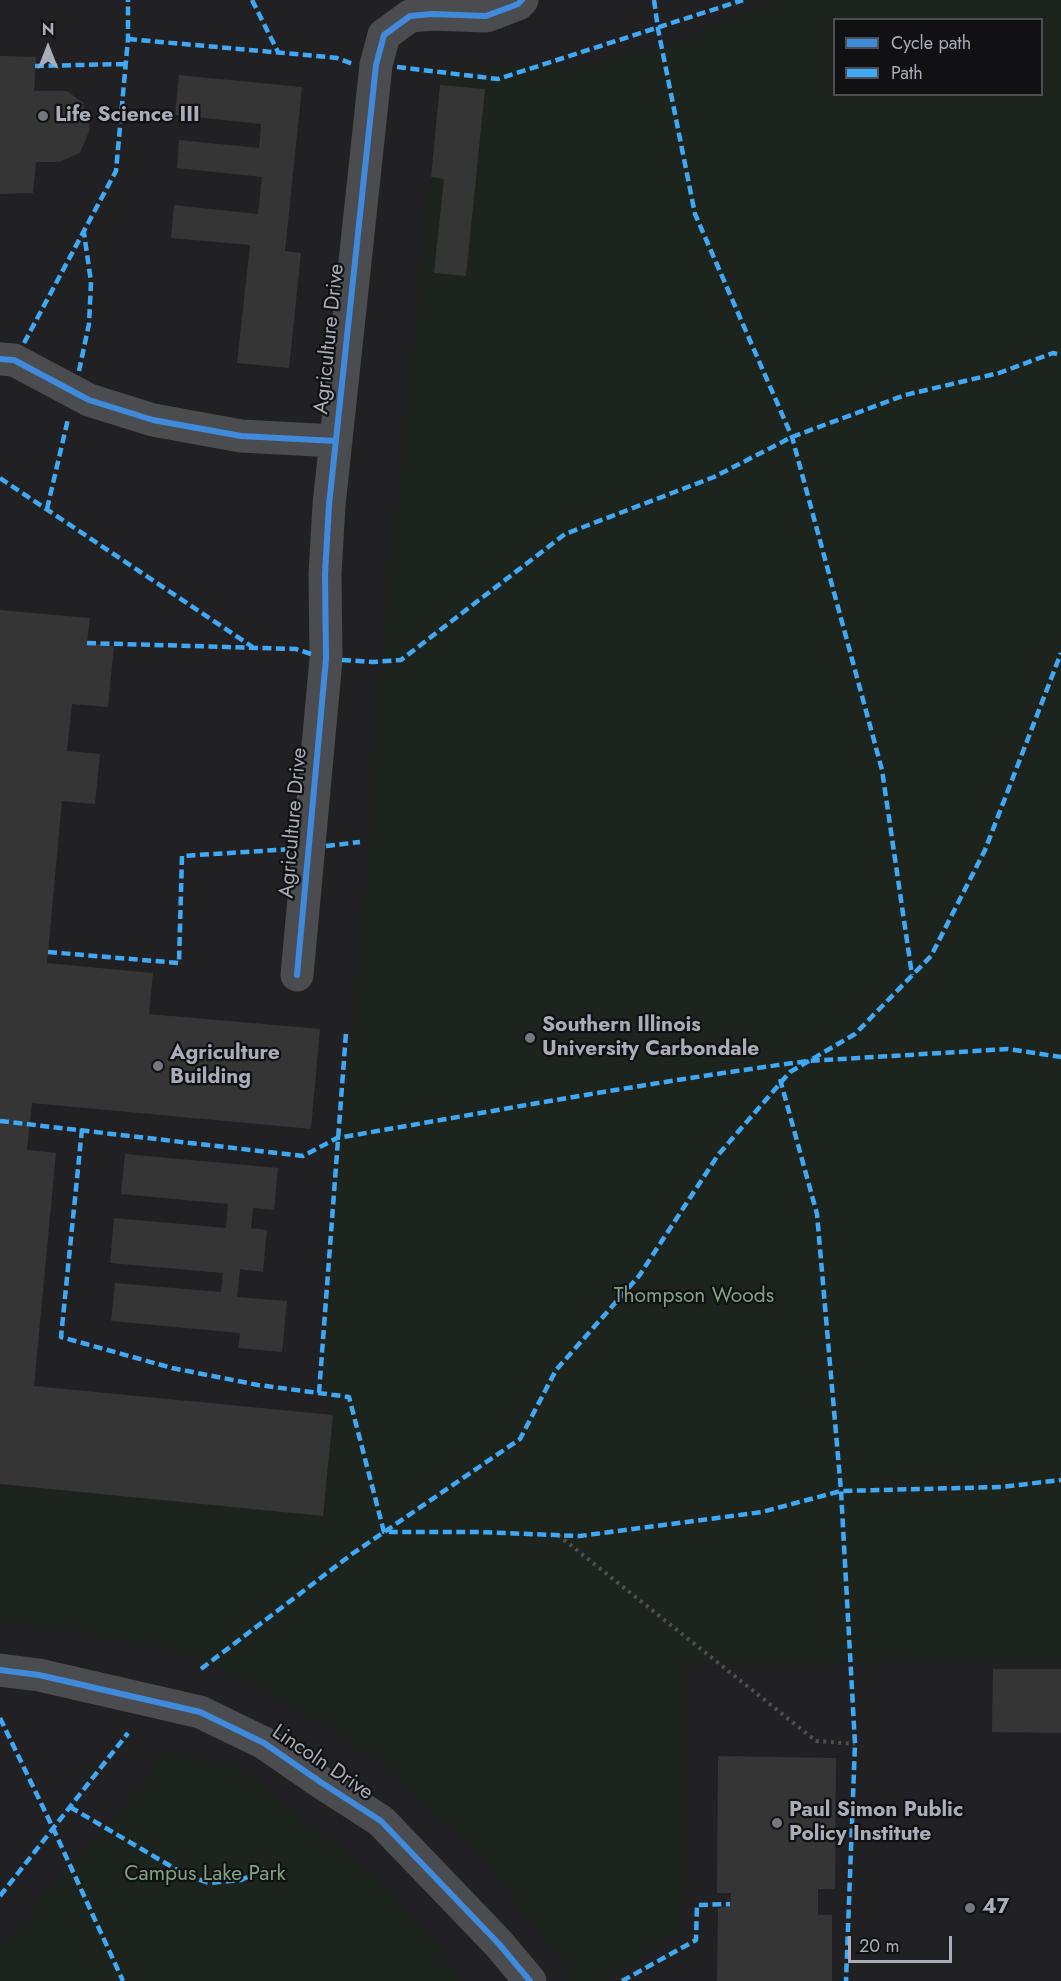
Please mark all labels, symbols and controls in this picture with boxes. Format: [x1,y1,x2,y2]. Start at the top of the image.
north arrow [18,18,78,78]
text: N [42,18,54,41]
legend [833,18,1043,96]
text: Cycle path [891,30,971,56]
text: Path [891,60,923,86]
place label: Life Science III [55,103,200,129]
marker: Life Science III [36,109,50,123]
street label: Agriculture Drive [310,263,350,415]
street label: Agriculture Drive [275,747,313,899]
place label: Southern Illinois University Carbondale [542,1013,759,1063]
marker: Southern Illinois University Carbondale [523,1031,537,1045]
place label: Agriculture Building [170,1041,280,1091]
marker: Agriculture Building [151,1059,165,1073]
park label: Thompson Woods [614,1284,774,1310]
street label: Lincoln Drive [267,1720,377,1806]
place label: Paul Simon Public Policy Institute [789,1798,963,1848]
marker: Paul Simon Public Policy Institute [770,1816,784,1830]
park label: Campus Lake Park [124,1862,286,1888]
place label: 47 [982,1895,1009,1921]
marker: 47 [963,1901,977,1915]
scale bar [851,1924,954,1962]
text: 20 m [859,1933,899,1959]

